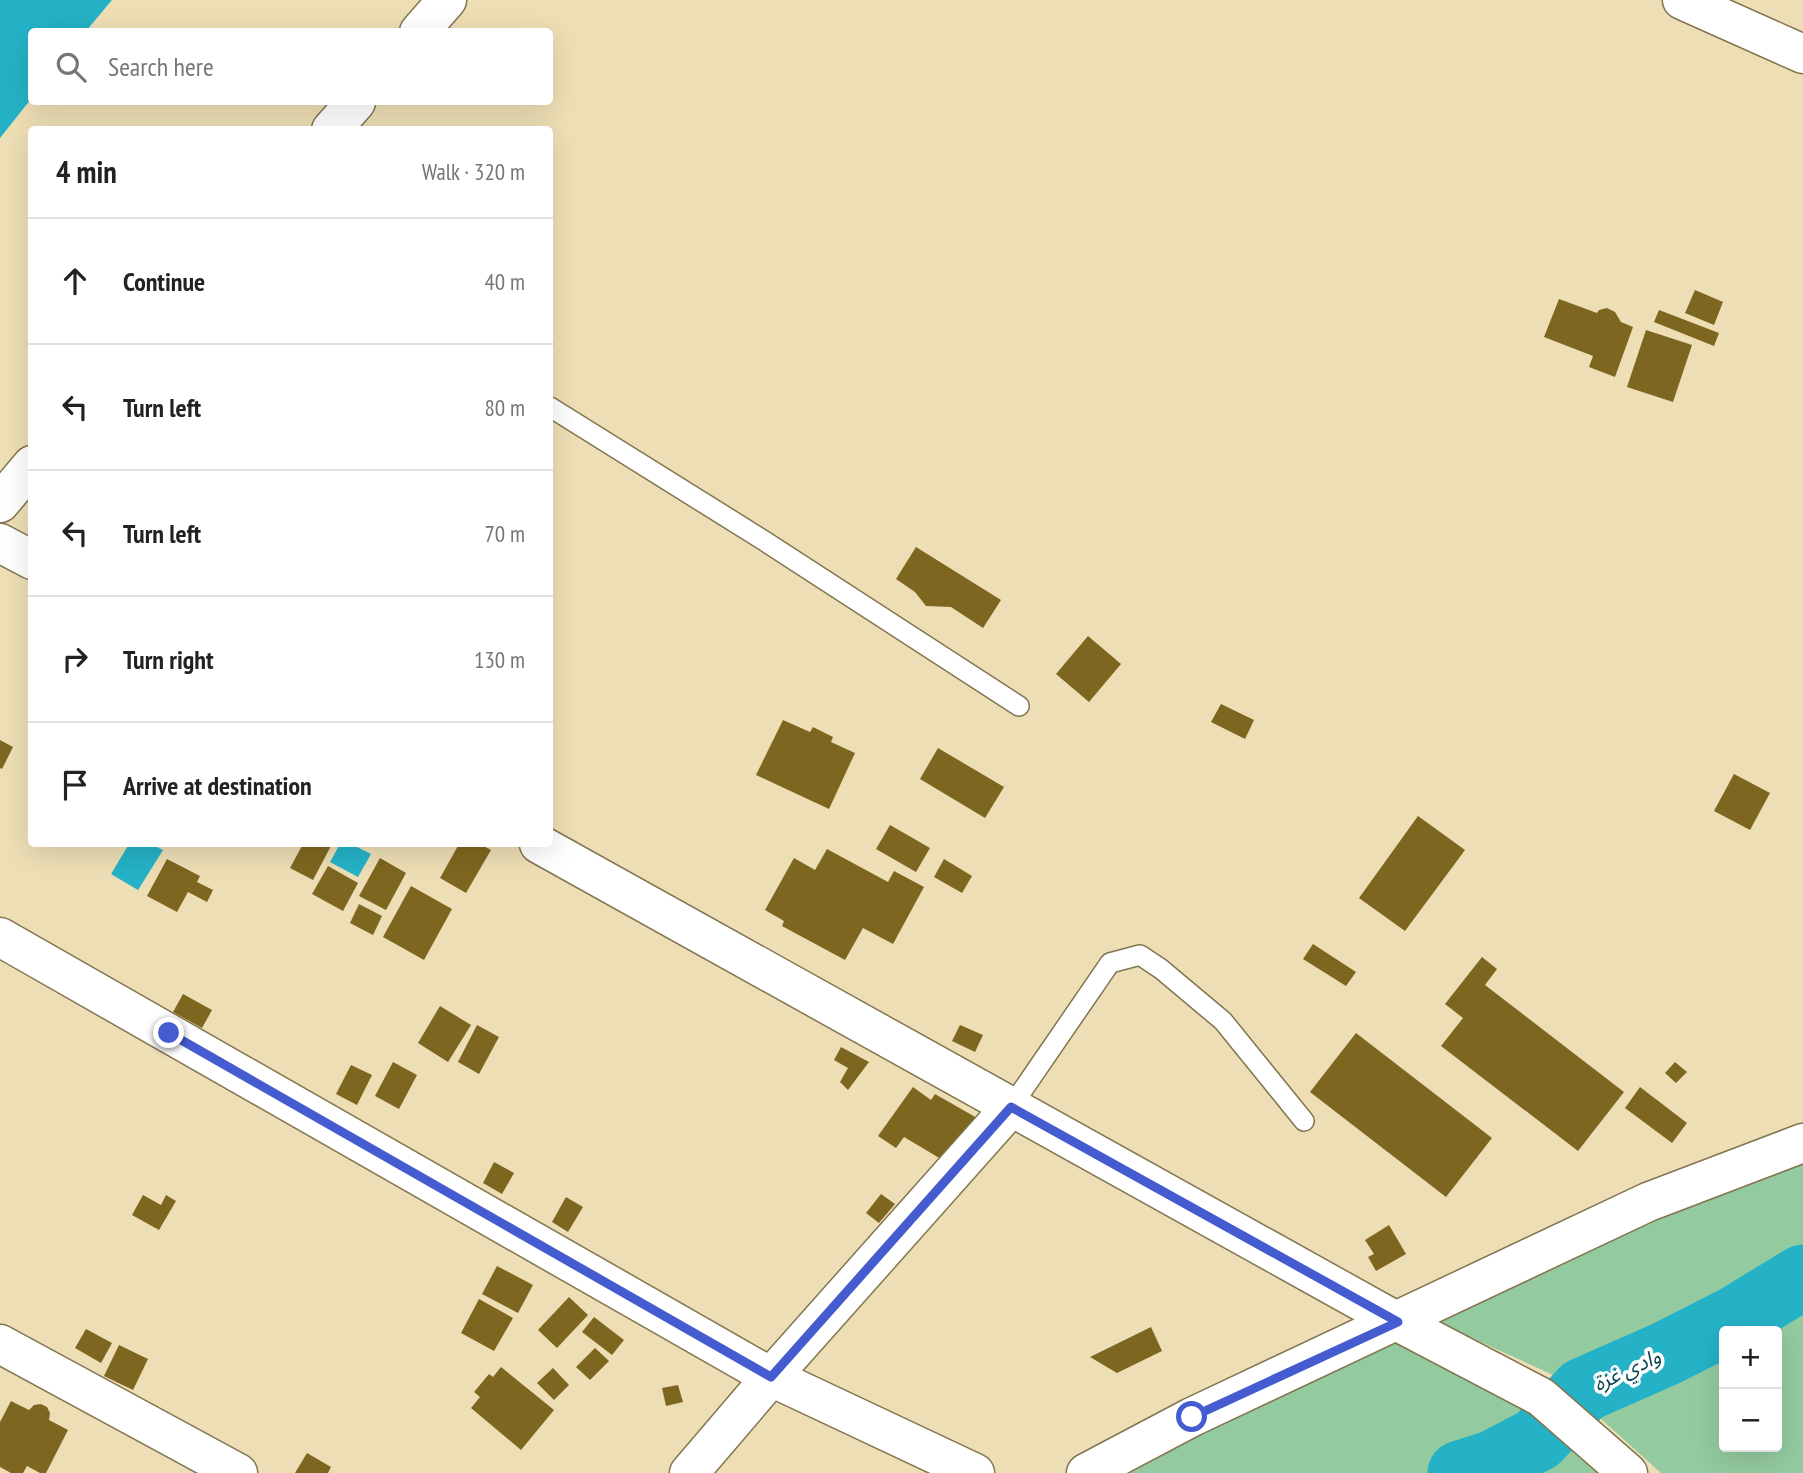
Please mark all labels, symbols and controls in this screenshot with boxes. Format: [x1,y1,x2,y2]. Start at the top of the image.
search box [28,28,553,105]
icon: search [52,48,90,86]
text: Search here [108,50,214,83]
text: 4 min [56,152,117,191]
text: Walk · 320 m [422,157,525,186]
icon: ahead [56,262,94,300]
text: Continue [123,265,205,298]
text: 40 m [484,267,525,296]
icon: left [56,388,94,426]
text: Turn left [123,391,201,424]
text: 80 m [484,393,525,422]
icon: left [56,514,94,552]
text: Turn left [123,517,201,550]
text: 70 m [484,519,525,548]
icon: right [56,640,94,678]
text: Turn right [123,643,214,676]
text: 130 m [474,645,525,674]
icon: arrive [56,766,94,804]
text: Arrive at destination [123,769,312,802]
route end [153,1017,184,1048]
map controls [1719,1326,1782,1452]
button: + [1719,1326,1782,1389]
water label: وادي غزة [1589,1342,1666,1399]
button: − [1719,1389,1782,1452]
route start [1176,1401,1207,1432]

